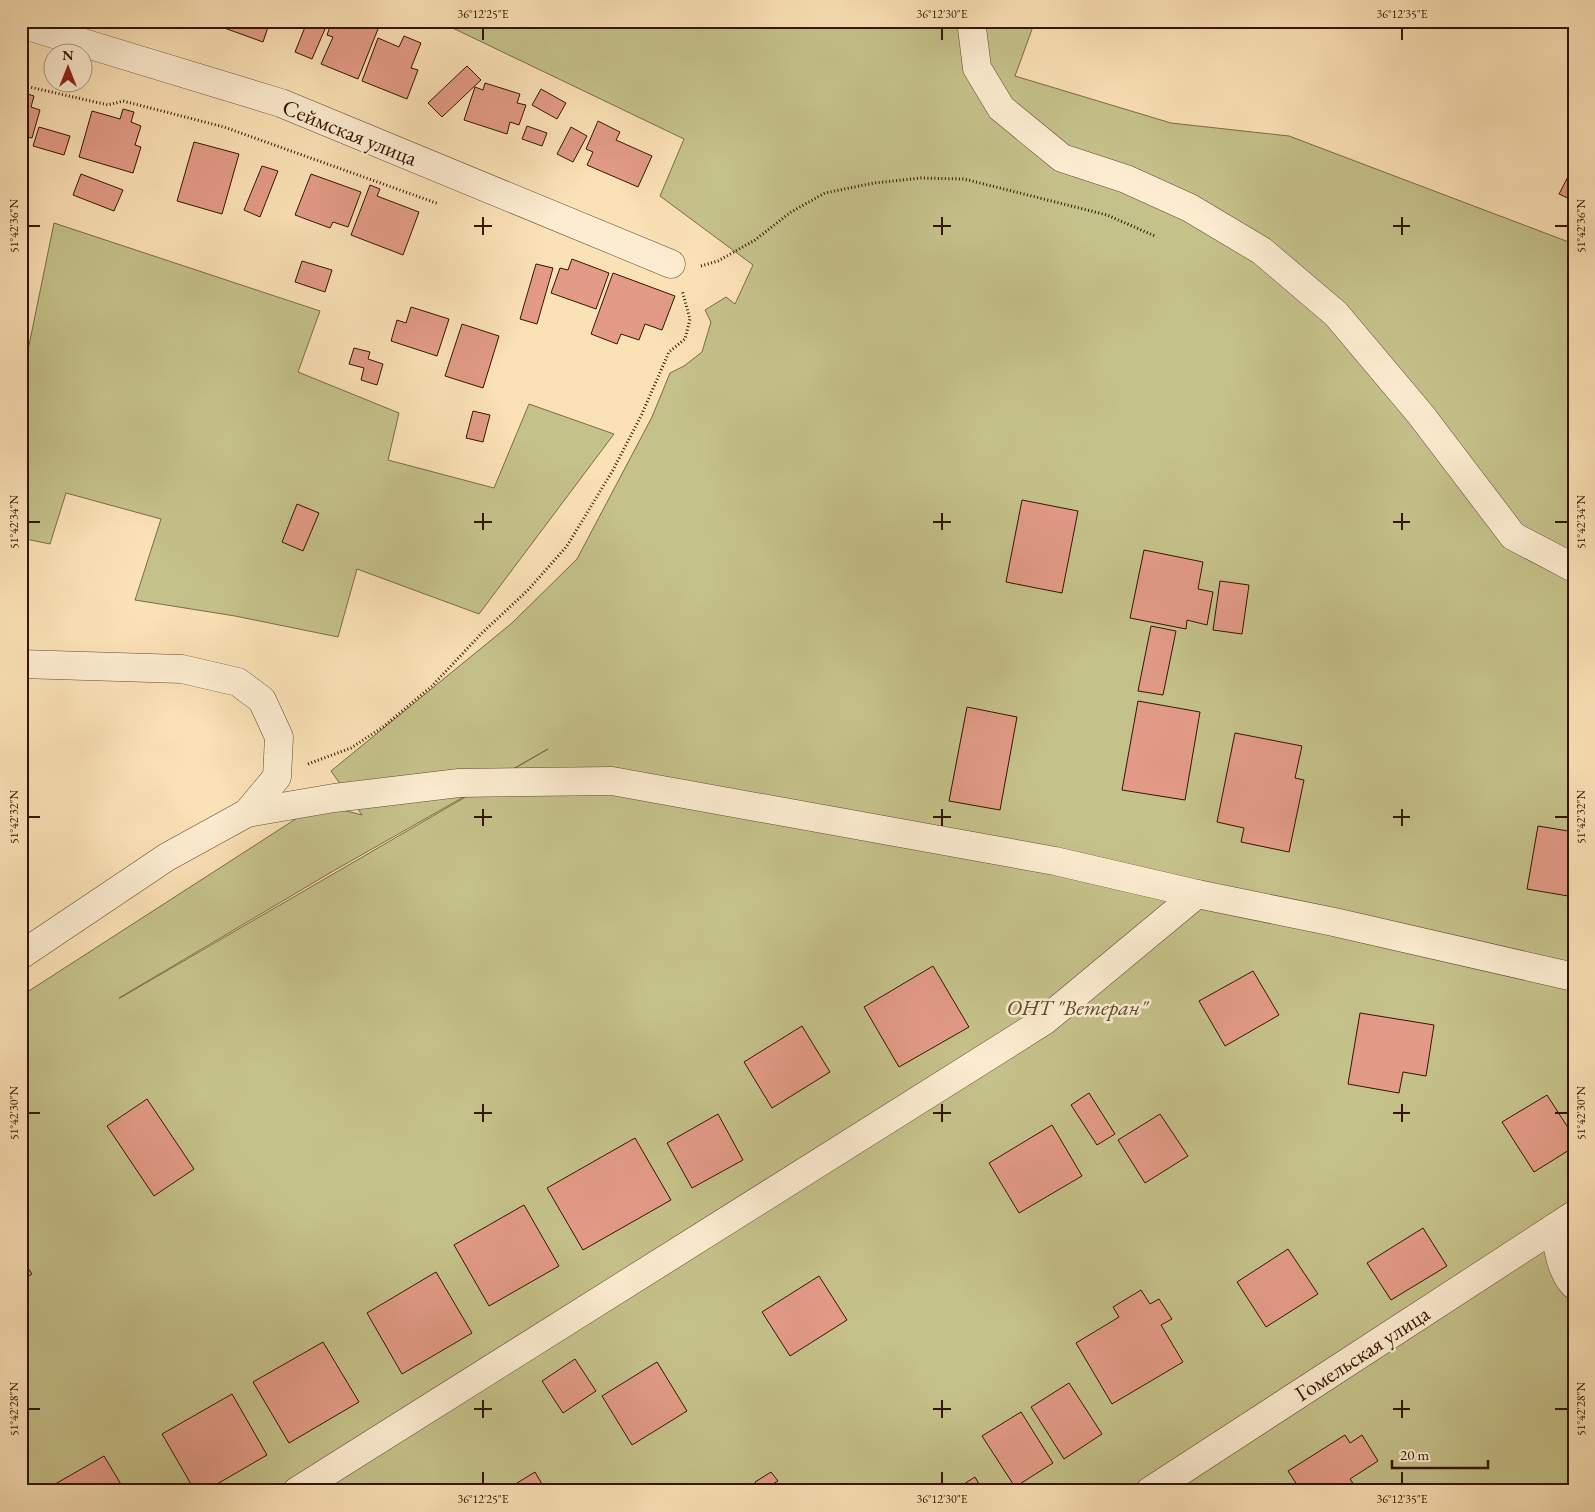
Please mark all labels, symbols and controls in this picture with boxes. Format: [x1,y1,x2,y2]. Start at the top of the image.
text: 36°12'25"E [457,6,509,22]
text: 36°12'30"E [916,6,968,22]
text: 36°12'35"E [1376,6,1428,22]
north arrow [42,42,92,92]
text: N [62,46,74,64]
street label: Сеймская улица [278,92,422,173]
text: 51°42'36"N [6,199,22,253]
text: 51°42'36"N [1573,199,1589,253]
text: 51°42'34"N [6,495,22,549]
text: 51°42'34"N [1573,495,1589,549]
text: 51°42'32"N [6,790,22,844]
text: 51°42'32"N [1573,790,1589,844]
park label: ОНТ "Ветеран" [1006,993,1150,1022]
text: 51°42'30"N [6,1086,22,1140]
text: 51°42'30"N [1573,1086,1589,1140]
street label: Гомельская улица [1289,1299,1435,1408]
text: 51°42'28"N [6,1382,22,1436]
text: 51°42'28"N [1573,1382,1589,1436]
scale bar [1392,1437,1489,1469]
text: 20 m [1400,1445,1429,1464]
text: 36°12'25"E [457,1491,509,1507]
text: 36°12'30"E [916,1491,968,1507]
text: 36°12'35"E [1376,1491,1428,1507]

